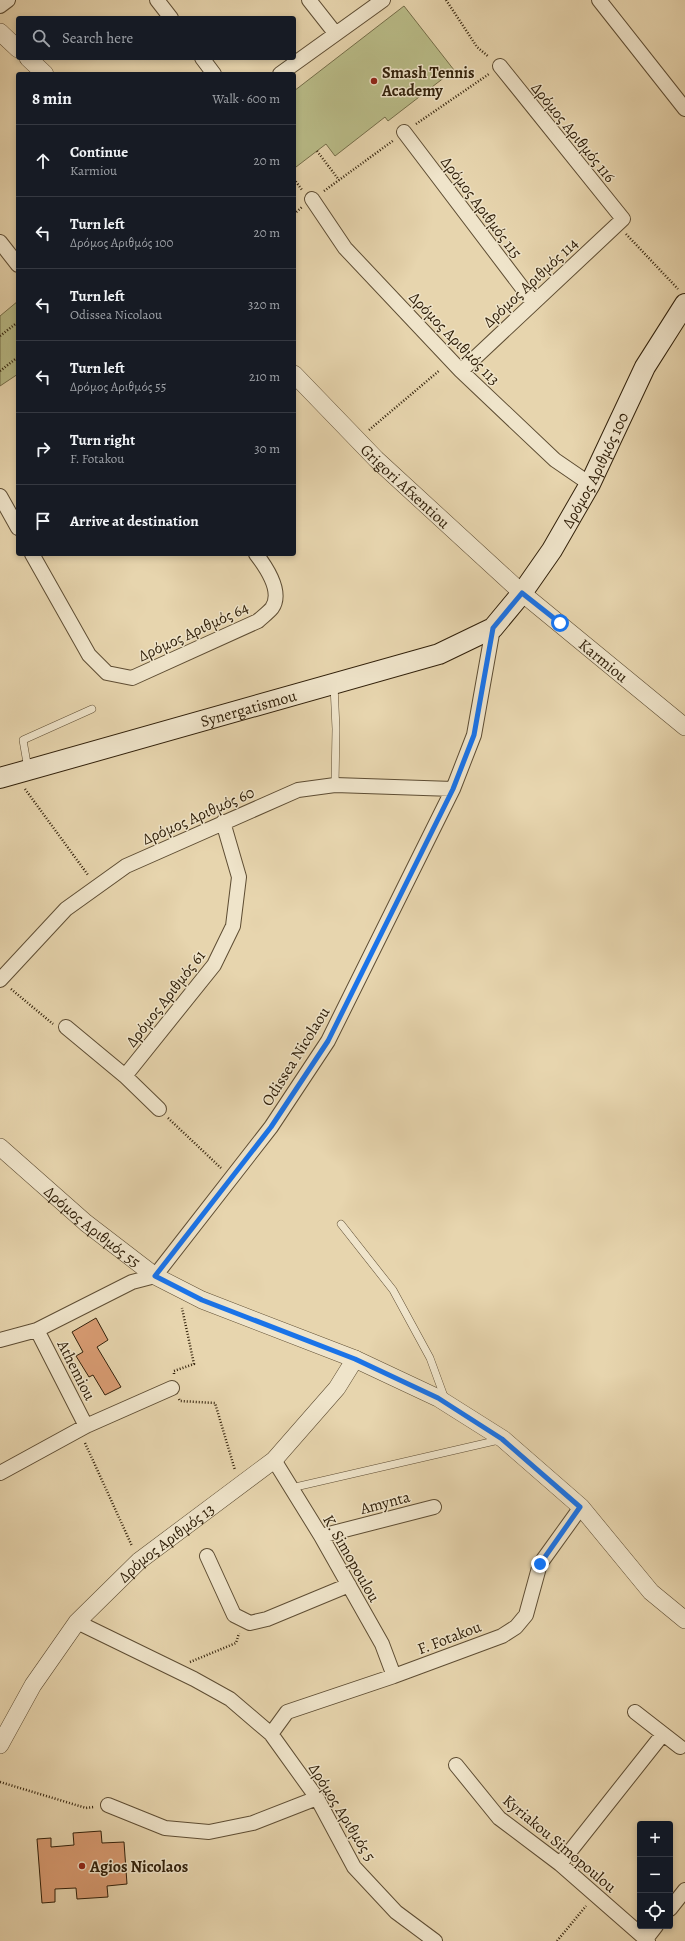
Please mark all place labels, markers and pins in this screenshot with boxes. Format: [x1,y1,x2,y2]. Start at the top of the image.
place label: Smash Tennis Academy [381,62,475,102]
marker: Smash Tennis Academy [369,76,379,86]
place label: Agios Nicolaos [89,1856,188,1878]
marker: Agios Nicolaos [77,1861,87,1871]

